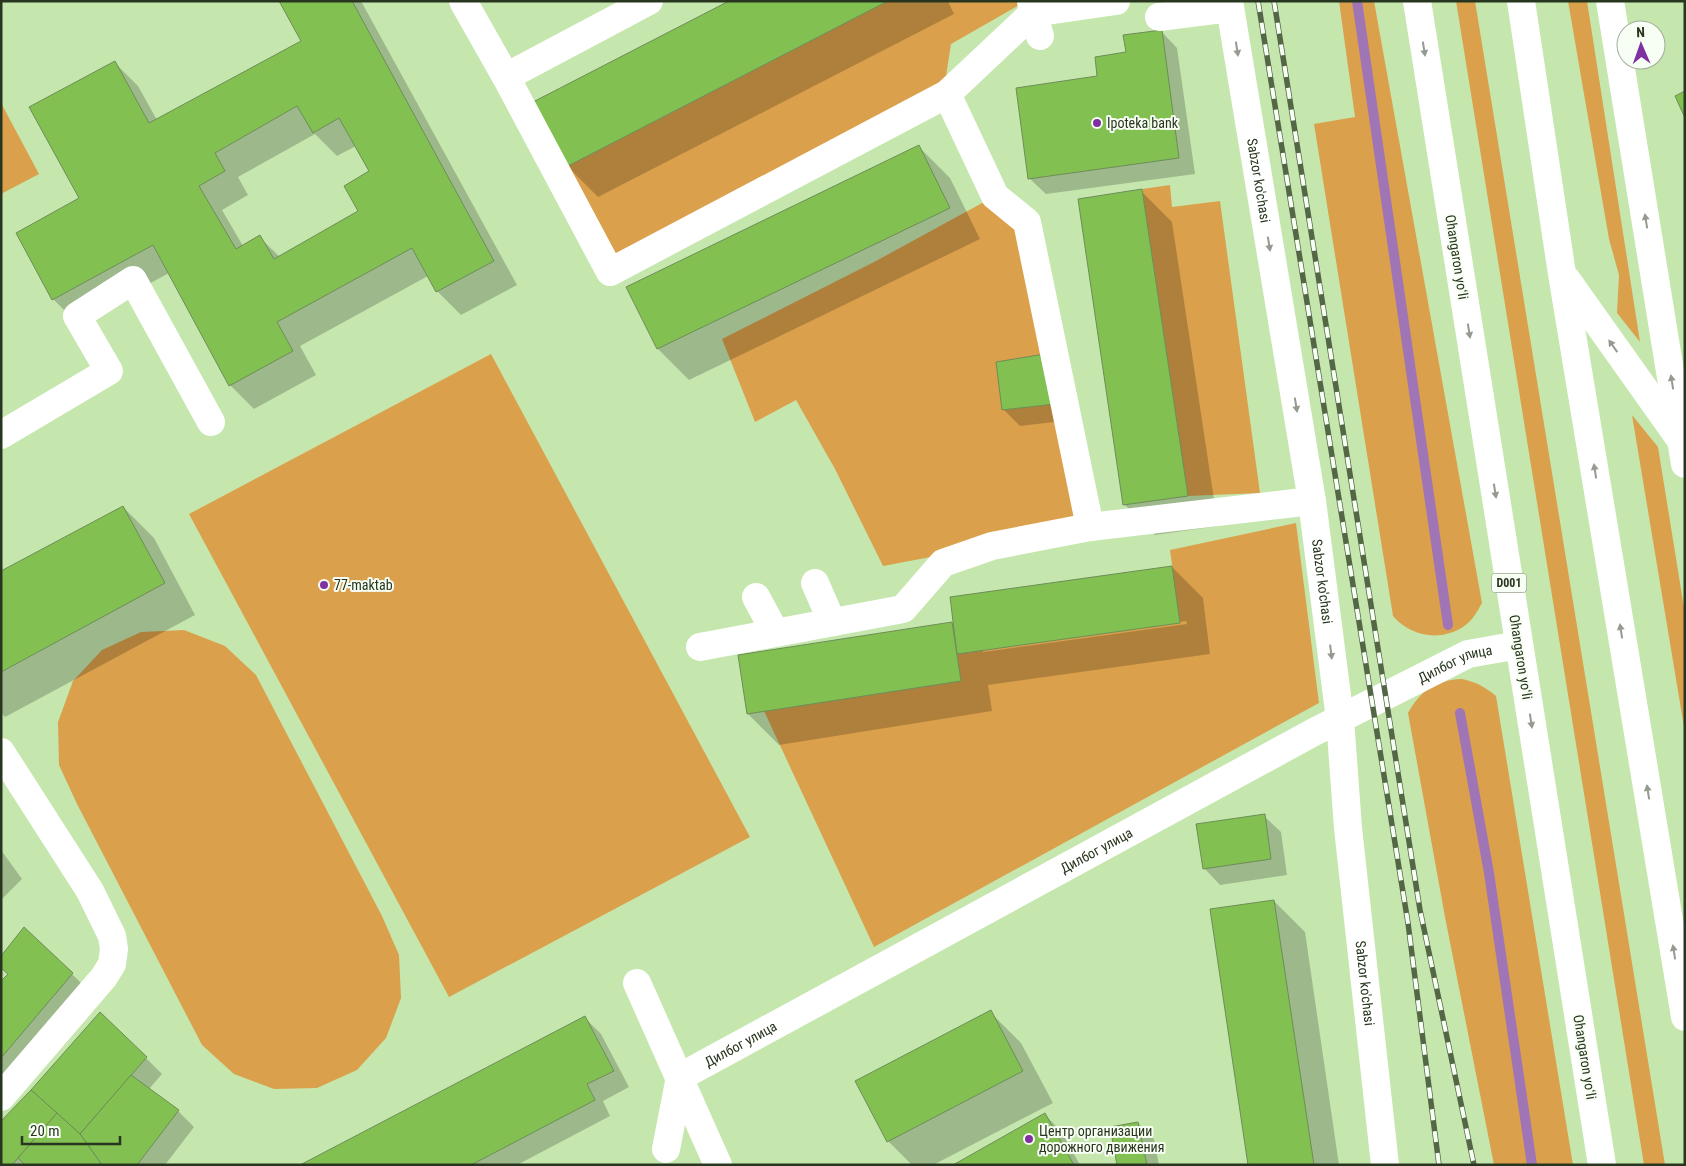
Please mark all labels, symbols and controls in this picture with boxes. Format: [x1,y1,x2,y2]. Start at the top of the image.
north arrow [1616,20,1666,70]
text: N [1636,24,1645,40]
one-way arrow [1234,42,1242,58]
one-way arrow [1421,42,1429,58]
place label: Ipoteka bank [1107,115,1179,131]
marker: Ipoteka bank [1091,117,1103,129]
street label: Sabzor ko'chasi [1244,137,1274,224]
street label: Ohangaron yoʻli [1442,213,1472,301]
one-way arrow [1641,213,1649,229]
one-way arrow [1266,237,1274,253]
one-way arrow [1466,323,1474,339]
one-way arrow [1608,339,1618,352]
one-way arrow [1668,373,1676,389]
one-way arrow [1292,397,1300,413]
one-way arrow [1590,463,1598,479]
one-way arrow [1491,484,1499,500]
street label: Sabzor ko'chasi [1309,538,1336,625]
road number: D001 [1492,574,1526,592]
place label: 77-maktab [334,577,393,593]
marker: 77-maktab [318,579,330,591]
street label: Ohangaron yoʻli [1506,613,1536,701]
one-way arrow [1617,623,1625,639]
street label: Дилбог улица [1415,642,1493,686]
one-way arrow [1327,644,1335,660]
one-way arrow [1528,713,1536,729]
one-way arrow [1643,783,1651,799]
street label: Дилбог улица [1058,824,1135,877]
street label: Sabzor ko'chasi [1352,940,1378,1026]
one-way arrow [1670,944,1678,960]
street label: Ohangaron yoʻli [1570,1013,1600,1101]
street label: Дилбог улица [702,1018,779,1070]
scale bar [22,1114,120,1146]
text: 20 m [30,1122,60,1140]
place label: Центр организации дорожного движения [1039,1123,1164,1155]
marker: Центр организации дорожного движения [1023,1133,1035,1145]

